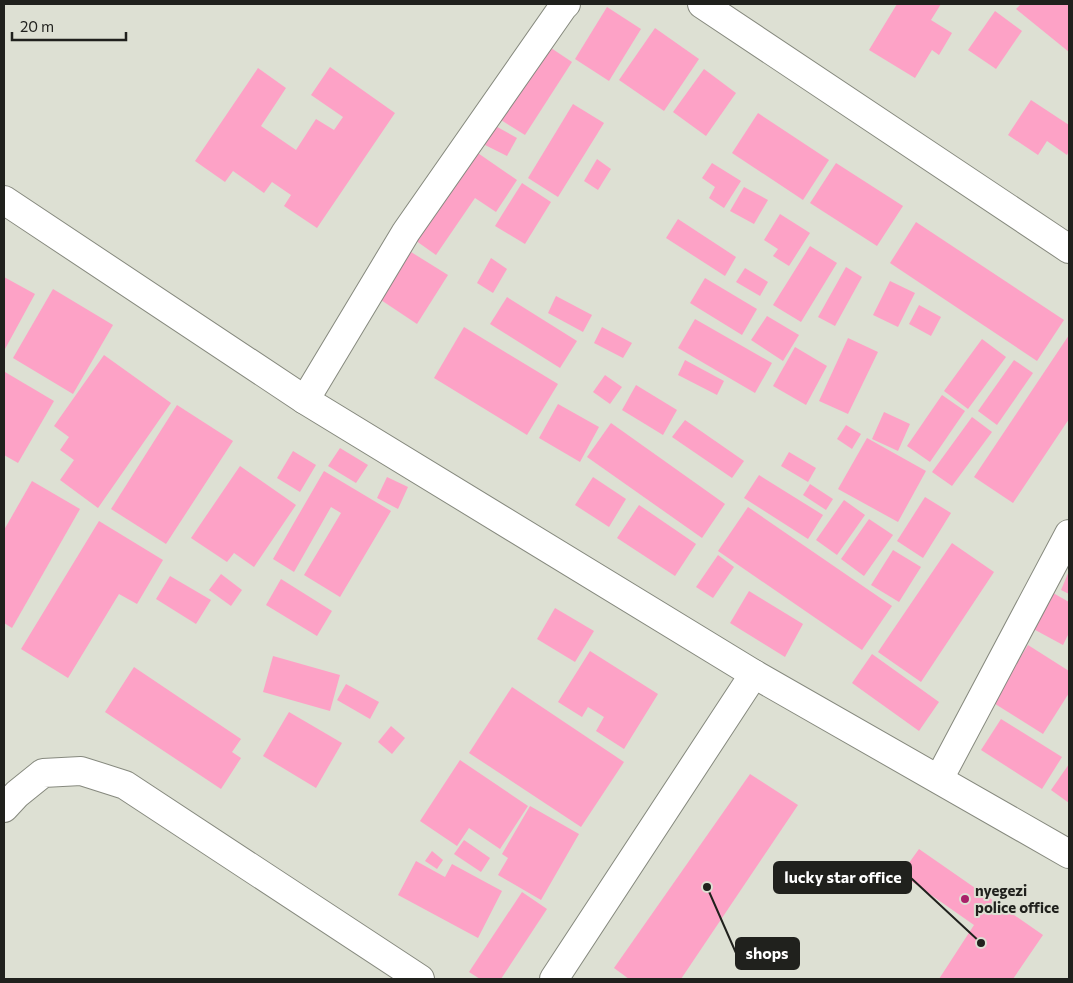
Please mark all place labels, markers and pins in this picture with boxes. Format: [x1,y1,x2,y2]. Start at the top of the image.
callout: lucky star office [774,862,911,893]
place label: nyegezi police office [975,881,1059,916]
marker: nyegezi police office [959,893,971,905]
callout: shops [736,938,799,969]

